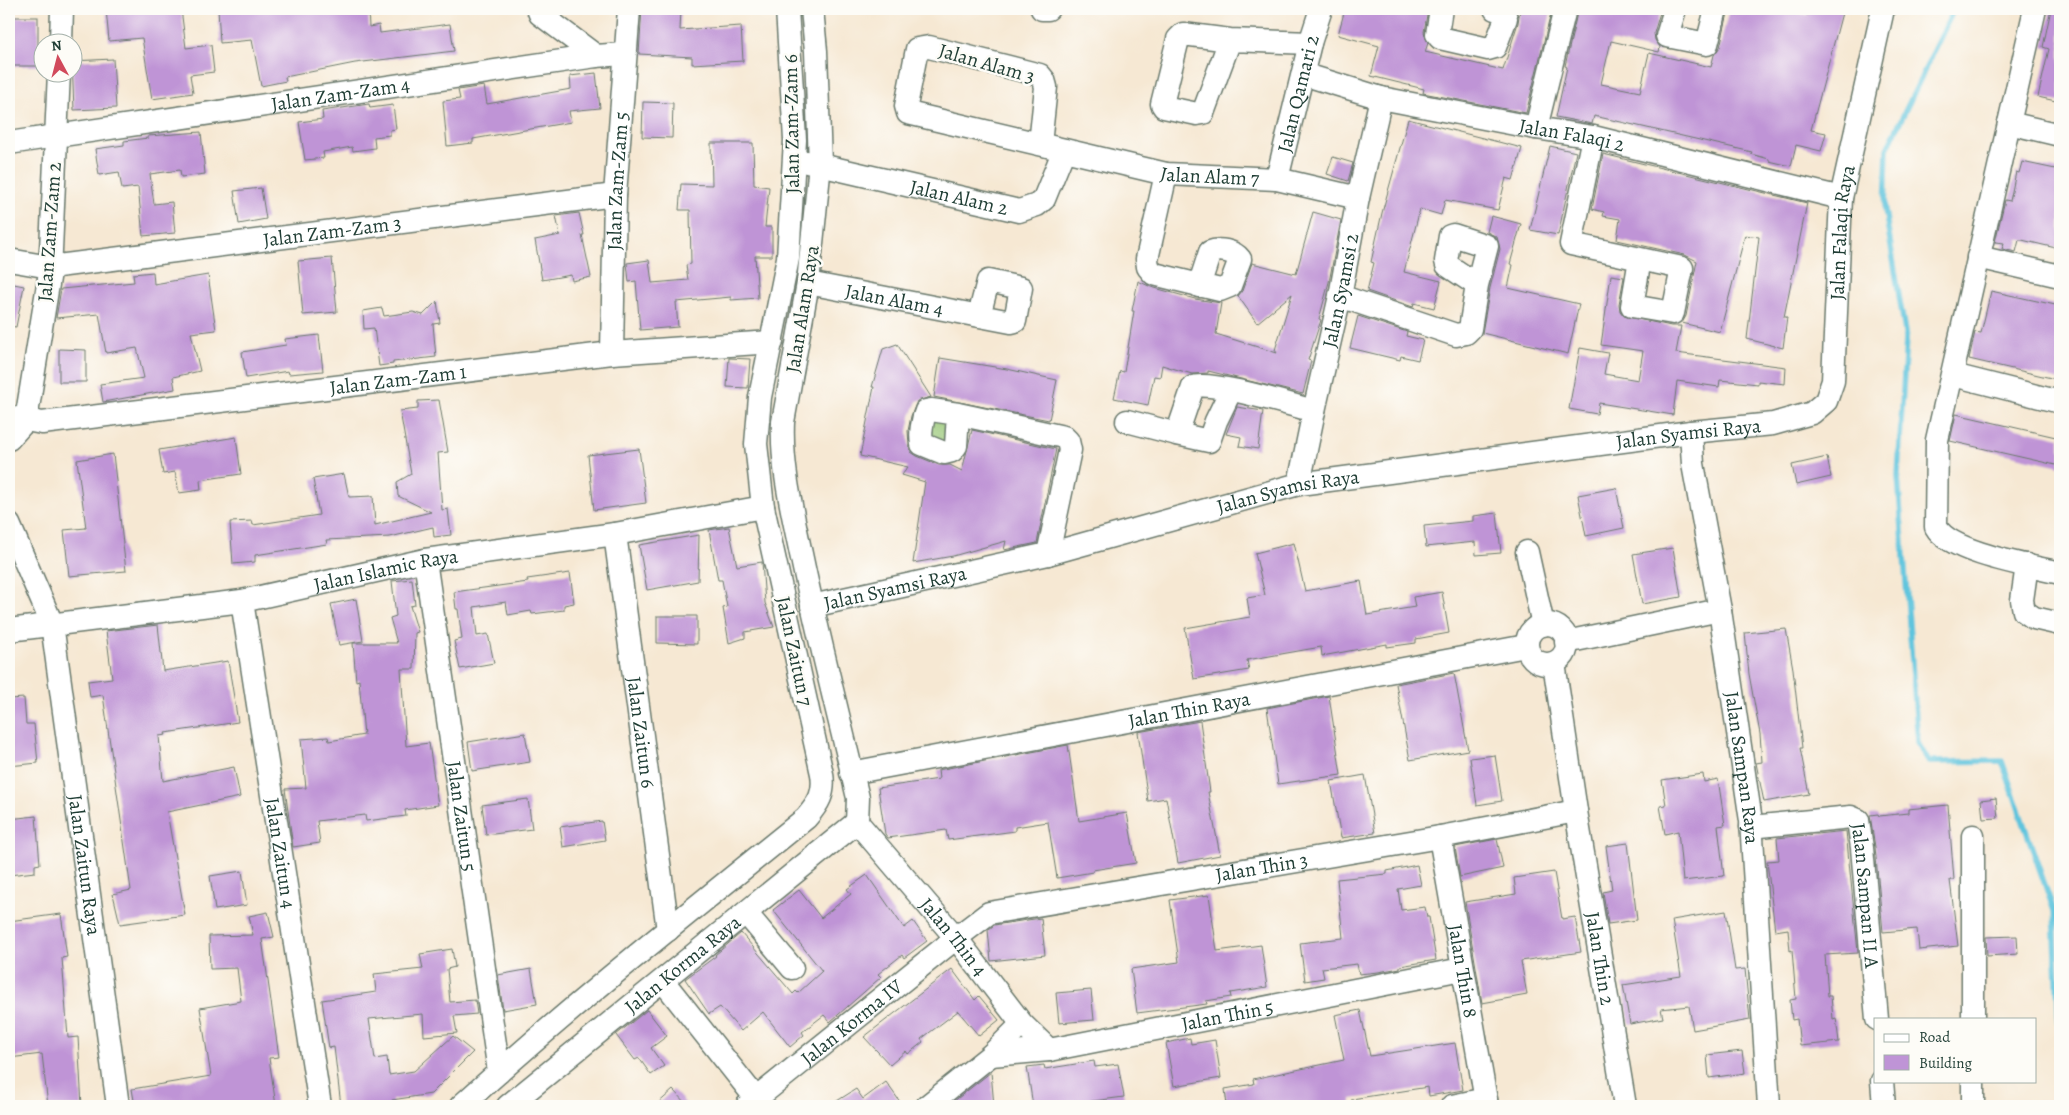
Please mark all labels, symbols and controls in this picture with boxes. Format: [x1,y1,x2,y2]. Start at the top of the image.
street label: Jalan Qamari 2 [1271,31,1326,155]
north arrow [32,32,82,82]
text: N [50,36,63,56]
street label: Jalan Alam 3 [936,37,1038,90]
street label: Jalan Zam-Zam 6 [777,54,806,194]
street label: Jalan Zam-Zam 4 [269,71,412,118]
street label: Jalan Zam-Zam 5 [601,111,635,251]
street label: Jalan Falaqi 2 [1517,112,1628,158]
street label: Jalan Alam 7 [1157,160,1260,192]
street label: Jalan Zam-Zam 2 [31,161,68,303]
street label: Jalan Falaqi Raya [1824,162,1862,301]
street label: Jalan Alam 2 [907,173,1011,222]
street label: Jalan Zam-Zam 3 [262,209,403,254]
street label: Jalan Syamsi 2 [1316,230,1365,350]
street label: Jalan Alam Raya [779,243,826,375]
street label: Jalan Alam 4 [843,277,946,323]
street label: Jalan Zam-Zam 1 [328,358,468,402]
street label: Jalan Syamsi Raya [1614,412,1763,456]
street label: Jalan Syamsi Raya [1214,463,1362,520]
street label: Jalan Islamic Raya [311,543,460,599]
street label: Jalan Syamsi Raya [821,559,970,617]
street label: Jalan Zaitun 7 [770,594,819,709]
street label: Jalan Zaitun 6 [620,675,662,790]
street label: Jalan Thin Raya [1126,685,1253,735]
street label: Jalan Sampan Raya [1718,690,1765,846]
street label: Jalan Zaitun 5 [440,759,483,874]
street label: Jalan Zaitun Raya [61,793,108,938]
street label: Jalan Zaitun 4 [259,796,302,911]
street label: Jalan Sampan II A [1845,821,1885,969]
street label: Jalan Thin 3 [1214,847,1310,889]
street label: Jalan Thin 4 [913,892,993,982]
street label: Jalan Korma Raya [619,908,747,1020]
street label: Jalan Thin 2 [1579,910,1621,1008]
street label: Jalan Thin 8 [1441,922,1484,1020]
street label: Jalan Korma IV [795,973,909,1072]
street label: Jalan Thin 5 [1179,993,1276,1038]
legend [1874,1018,2036,1082]
text: Road [1919,1027,1951,1047]
text: Building [1919,1053,1972,1073]

